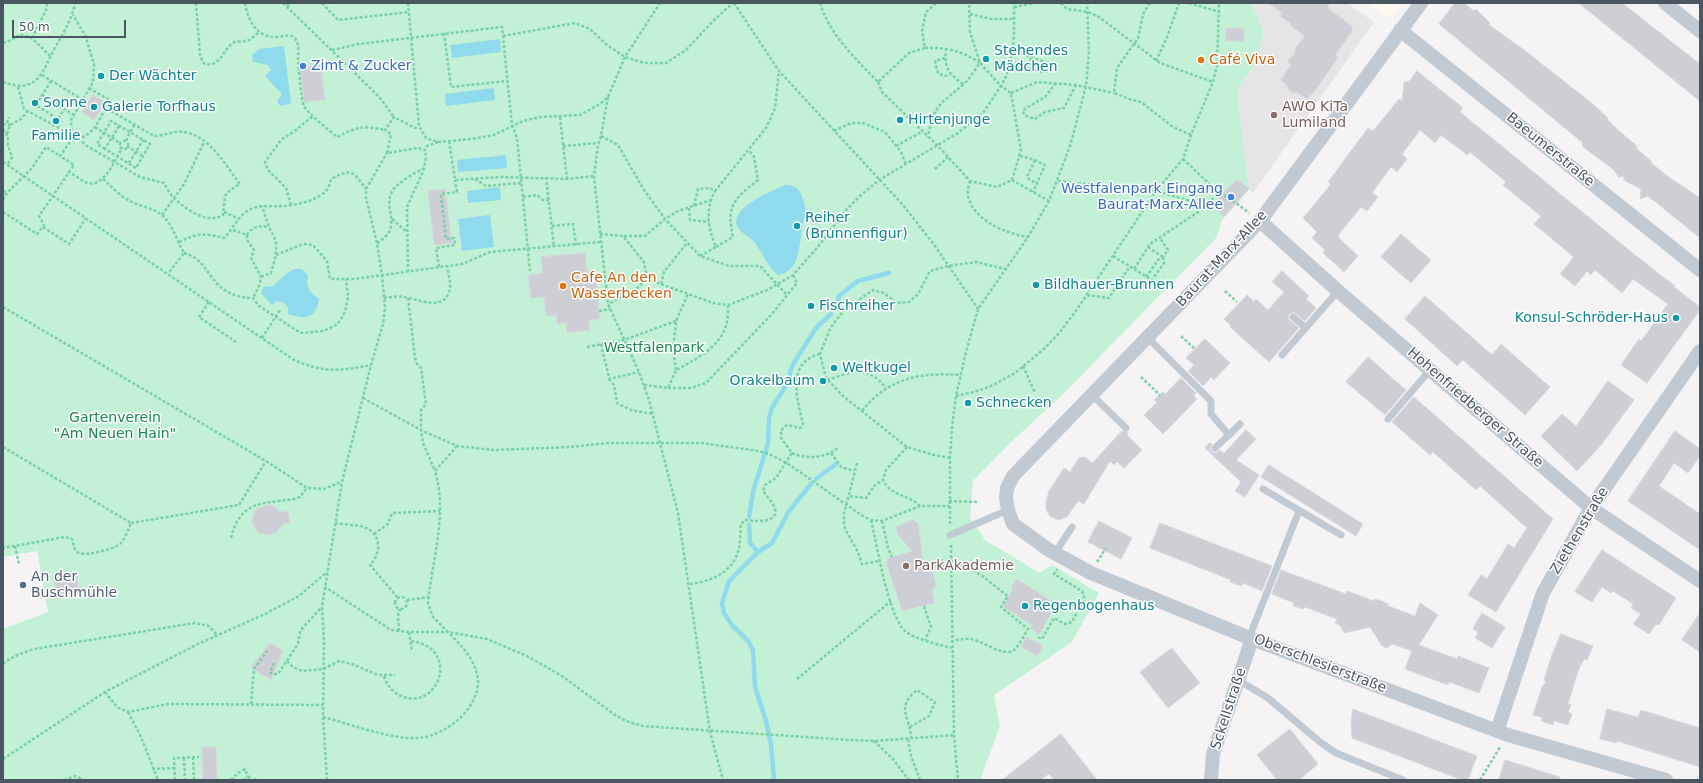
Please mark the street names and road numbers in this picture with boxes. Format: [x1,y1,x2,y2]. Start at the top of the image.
street label: Baeumerstraße [1503,109,1597,191]
street label: Baurat-Marx-Allee [1173,207,1271,311]
street label: Hohenfriedberger Straße [1404,344,1546,472]
street label: Ziethenstraße [1547,484,1613,578]
street label: Oberschlesierstraße [1251,631,1389,697]
street label: Sckellstraße [1208,666,1250,752]

